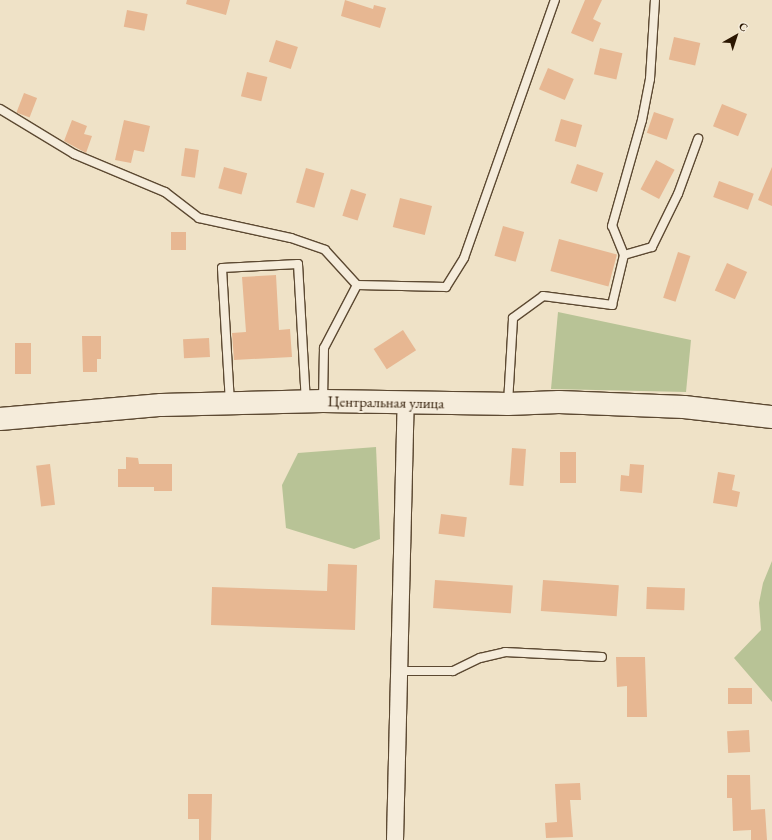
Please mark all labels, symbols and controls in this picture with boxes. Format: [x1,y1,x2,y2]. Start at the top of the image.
north arrow [716,16,756,56]
text: С [736,19,751,35]
street label: Центральная улица [328,392,444,412]

